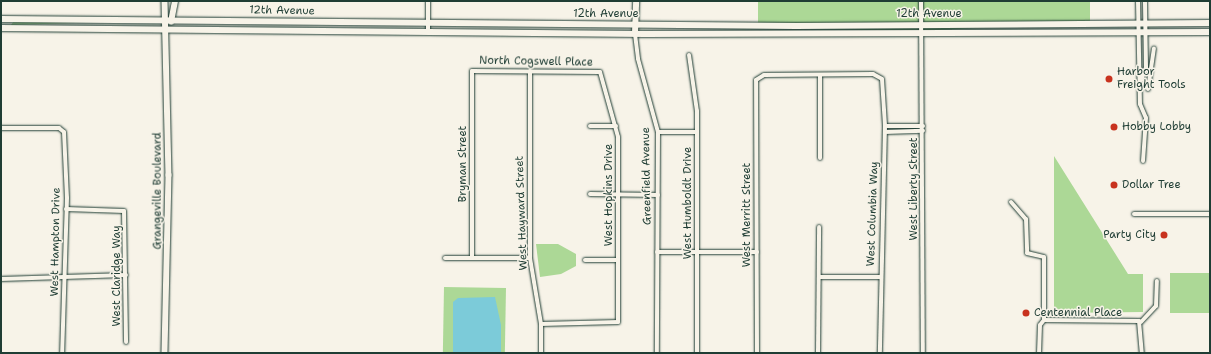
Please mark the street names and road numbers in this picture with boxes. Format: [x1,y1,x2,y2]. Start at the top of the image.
street label: 12th Avenue [249,4,315,18]
street label: 12th Avenue [573,7,639,21]
street label: 12th Avenue [896,7,962,21]
street label: North Cogswell Place [479,54,593,70]
street label: Bryman Street [456,126,470,202]
street label: Greenfield Avenue [640,127,654,225]
street label: Grangeville Boulevard [151,132,165,250]
street label: West Liberty Street [907,137,921,241]
street label: West Hopkins Drive [602,144,616,246]
street label: West Humboldt Drive [681,147,695,259]
street label: West Hayward Street [513,155,531,271]
street label: West Columbia Way [865,161,881,267]
street label: West Merritt Street [740,163,754,267]
street label: West Hampton Drive [48,187,64,297]
street label: West Claridge Way [110,225,124,327]

